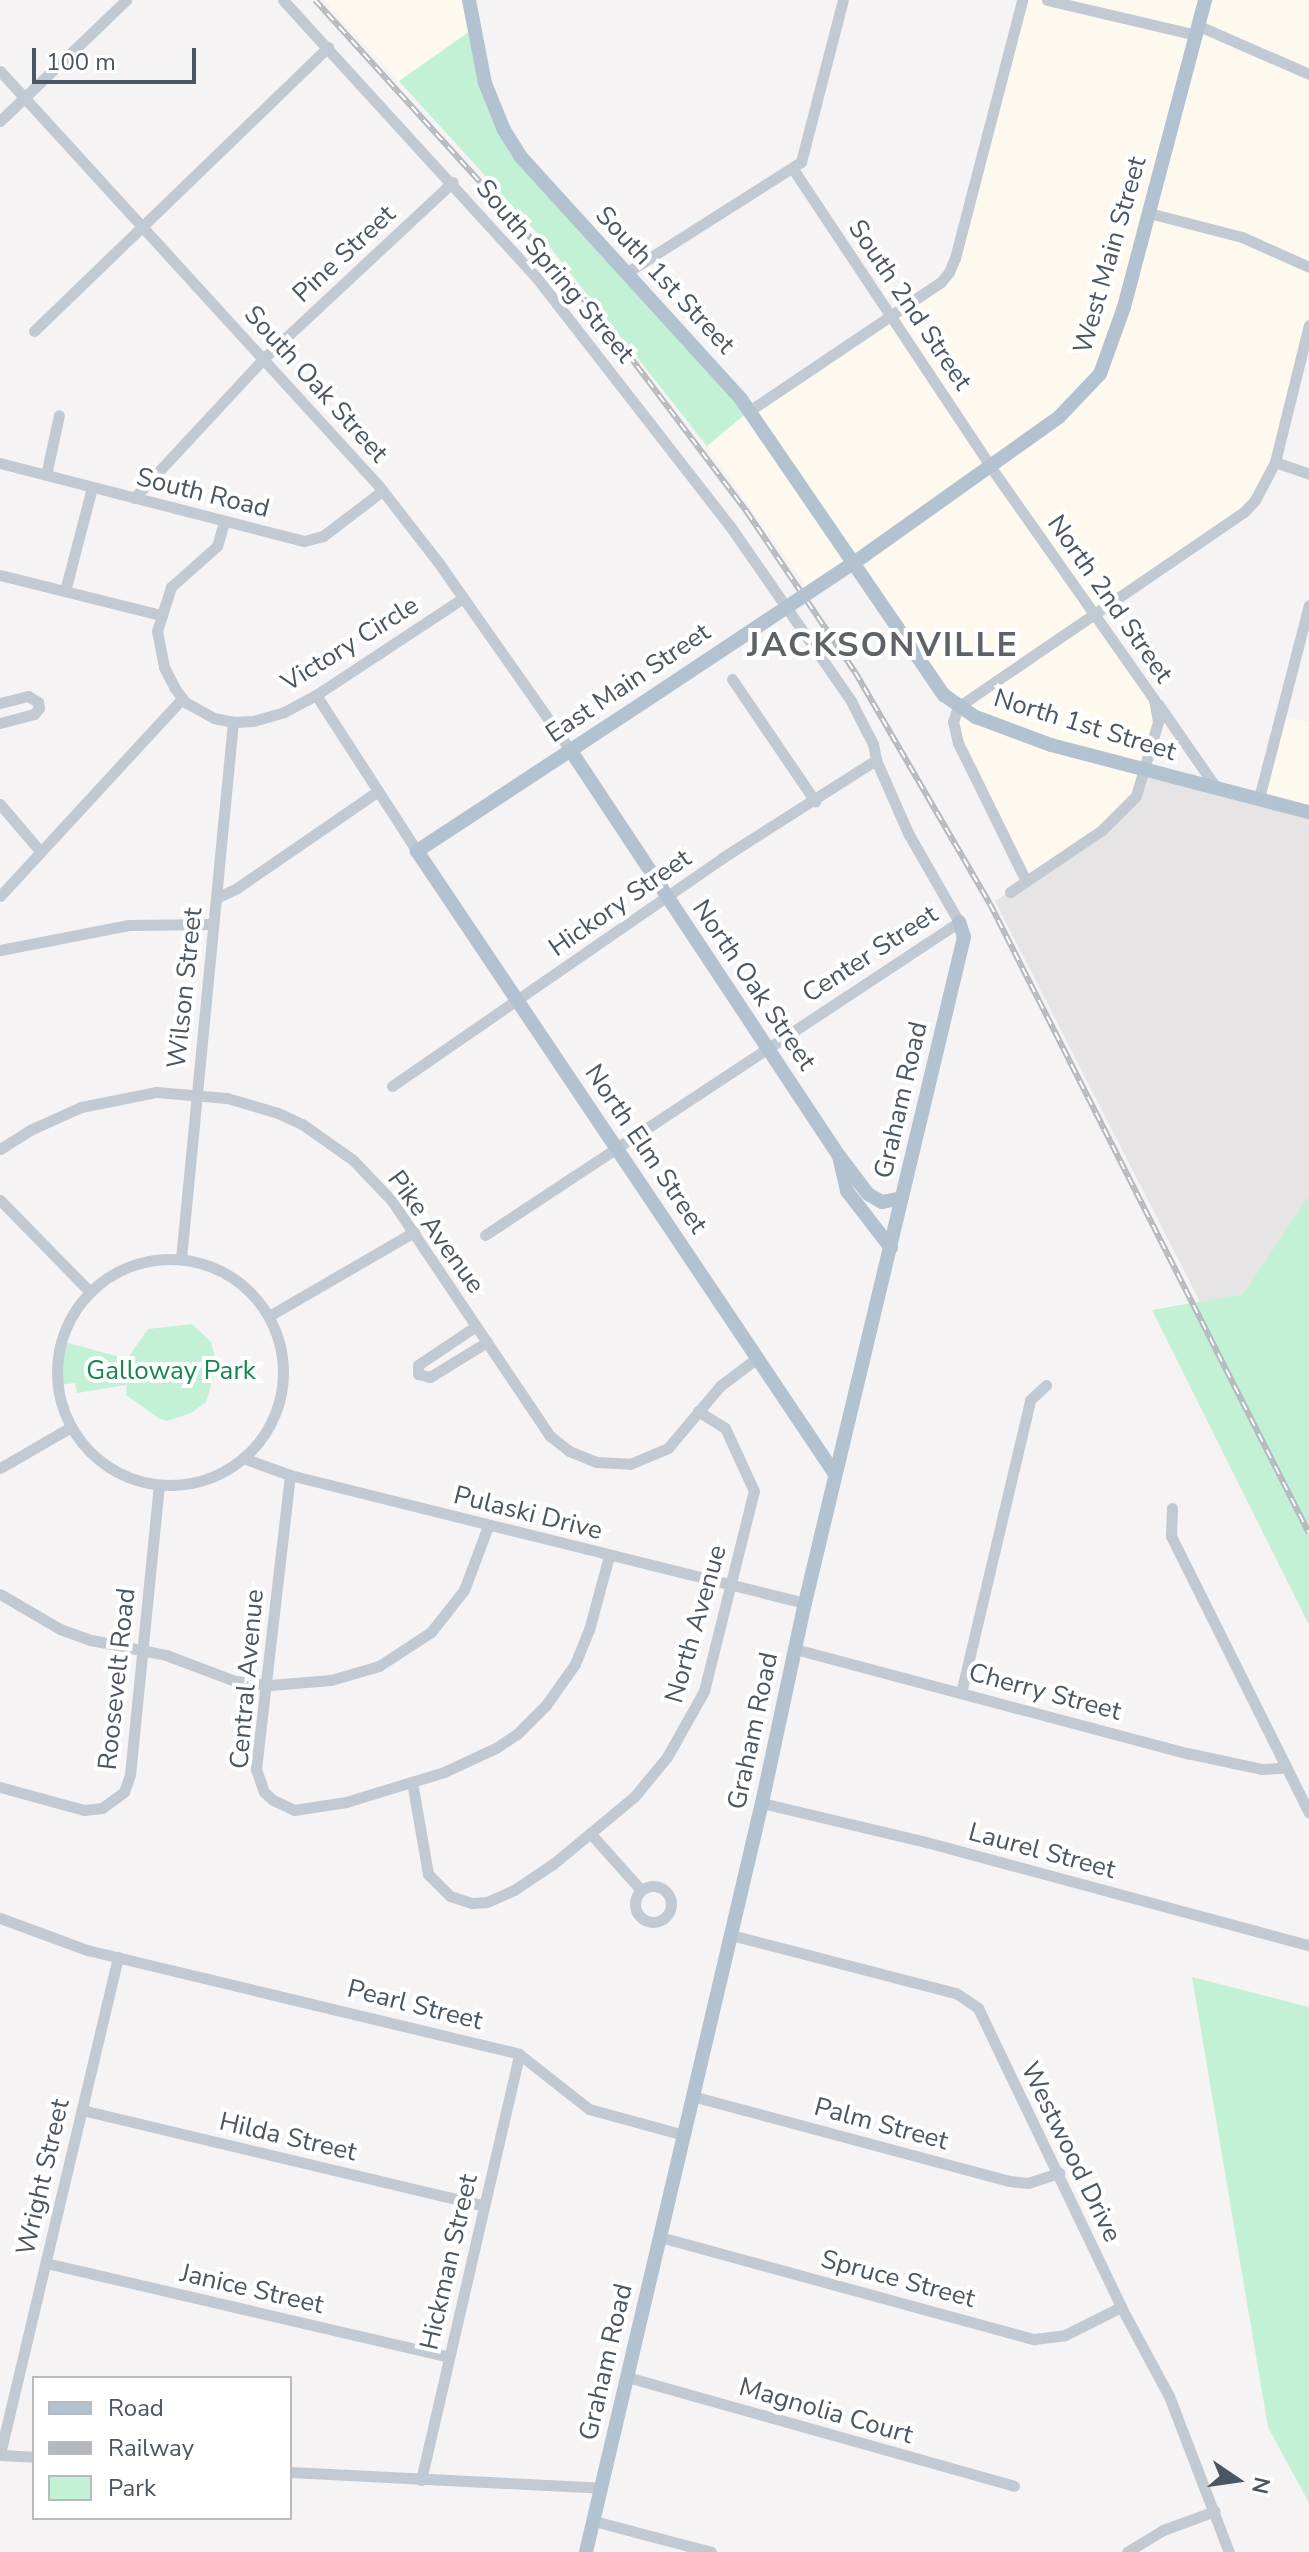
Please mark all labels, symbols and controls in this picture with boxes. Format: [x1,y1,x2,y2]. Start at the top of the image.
scale bar [36,32,200,82]
text: 100 m [46,46,116,78]
street label: West Main Street [1067,153,1153,357]
street label: South Spring Street [469,173,641,369]
street label: Pine Street [286,199,402,309]
street label: South 1st Street [589,200,741,360]
street label: South 2nd Street [842,214,978,396]
street label: South Oak Street [238,299,394,469]
street label: South Road [133,461,273,525]
street label: North 2nd Street [1041,509,1179,689]
street label: Victory Circle [276,590,424,698]
street label: East Main Street [540,617,716,749]
district label: JACKSONVILLE [747,626,1019,666]
street label: North 1st Street [990,682,1180,768]
street label: Hickory Street [543,843,697,963]
street label: North Oak Street [686,894,822,1076]
street label: Center Street [797,899,943,1009]
street label: Wilson Street [161,906,209,1070]
street label: Graham Road [868,1019,934,1181]
street label: North Elm Street [578,1059,714,1239]
street label: Pike Avenue [381,1165,491,1299]
park label: Galloway Park [86,1355,256,1387]
street label: Pulaski Drive [450,1479,606,1547]
street label: North Avenue [659,1541,733,1707]
street label: Roosevelt Road [92,1586,142,1772]
street label: Central Avenue [224,1588,270,1770]
street label: Graham Road [721,1650,785,1812]
street label: Cherry Street [965,1657,1125,1727]
street label: Laurel Street [965,1816,1119,1886]
street label: Pearl Street [344,1973,486,2037]
street label: Westwood Drive [1014,2057,1128,2247]
street label: Palm Street [811,2091,951,2157]
street label: Wright Street [10,2096,76,2258]
street label: Hilda Street [216,2106,360,2168]
street label: Hickman Street [414,2171,484,2353]
street label: Spruce Street [818,2243,978,2315]
street label: Janice Street [177,2257,327,2321]
street label: Graham Road [573,2281,639,2443]
street label: Magnolia Court [735,2371,917,2451]
legend [32,2376,292,2520]
text: Road [108,2392,164,2424]
text: Railway [108,2432,194,2464]
north arrow [1197,2440,1277,2520]
text: Park [108,2472,156,2504]
text: N [1244,2474,1277,2497]

